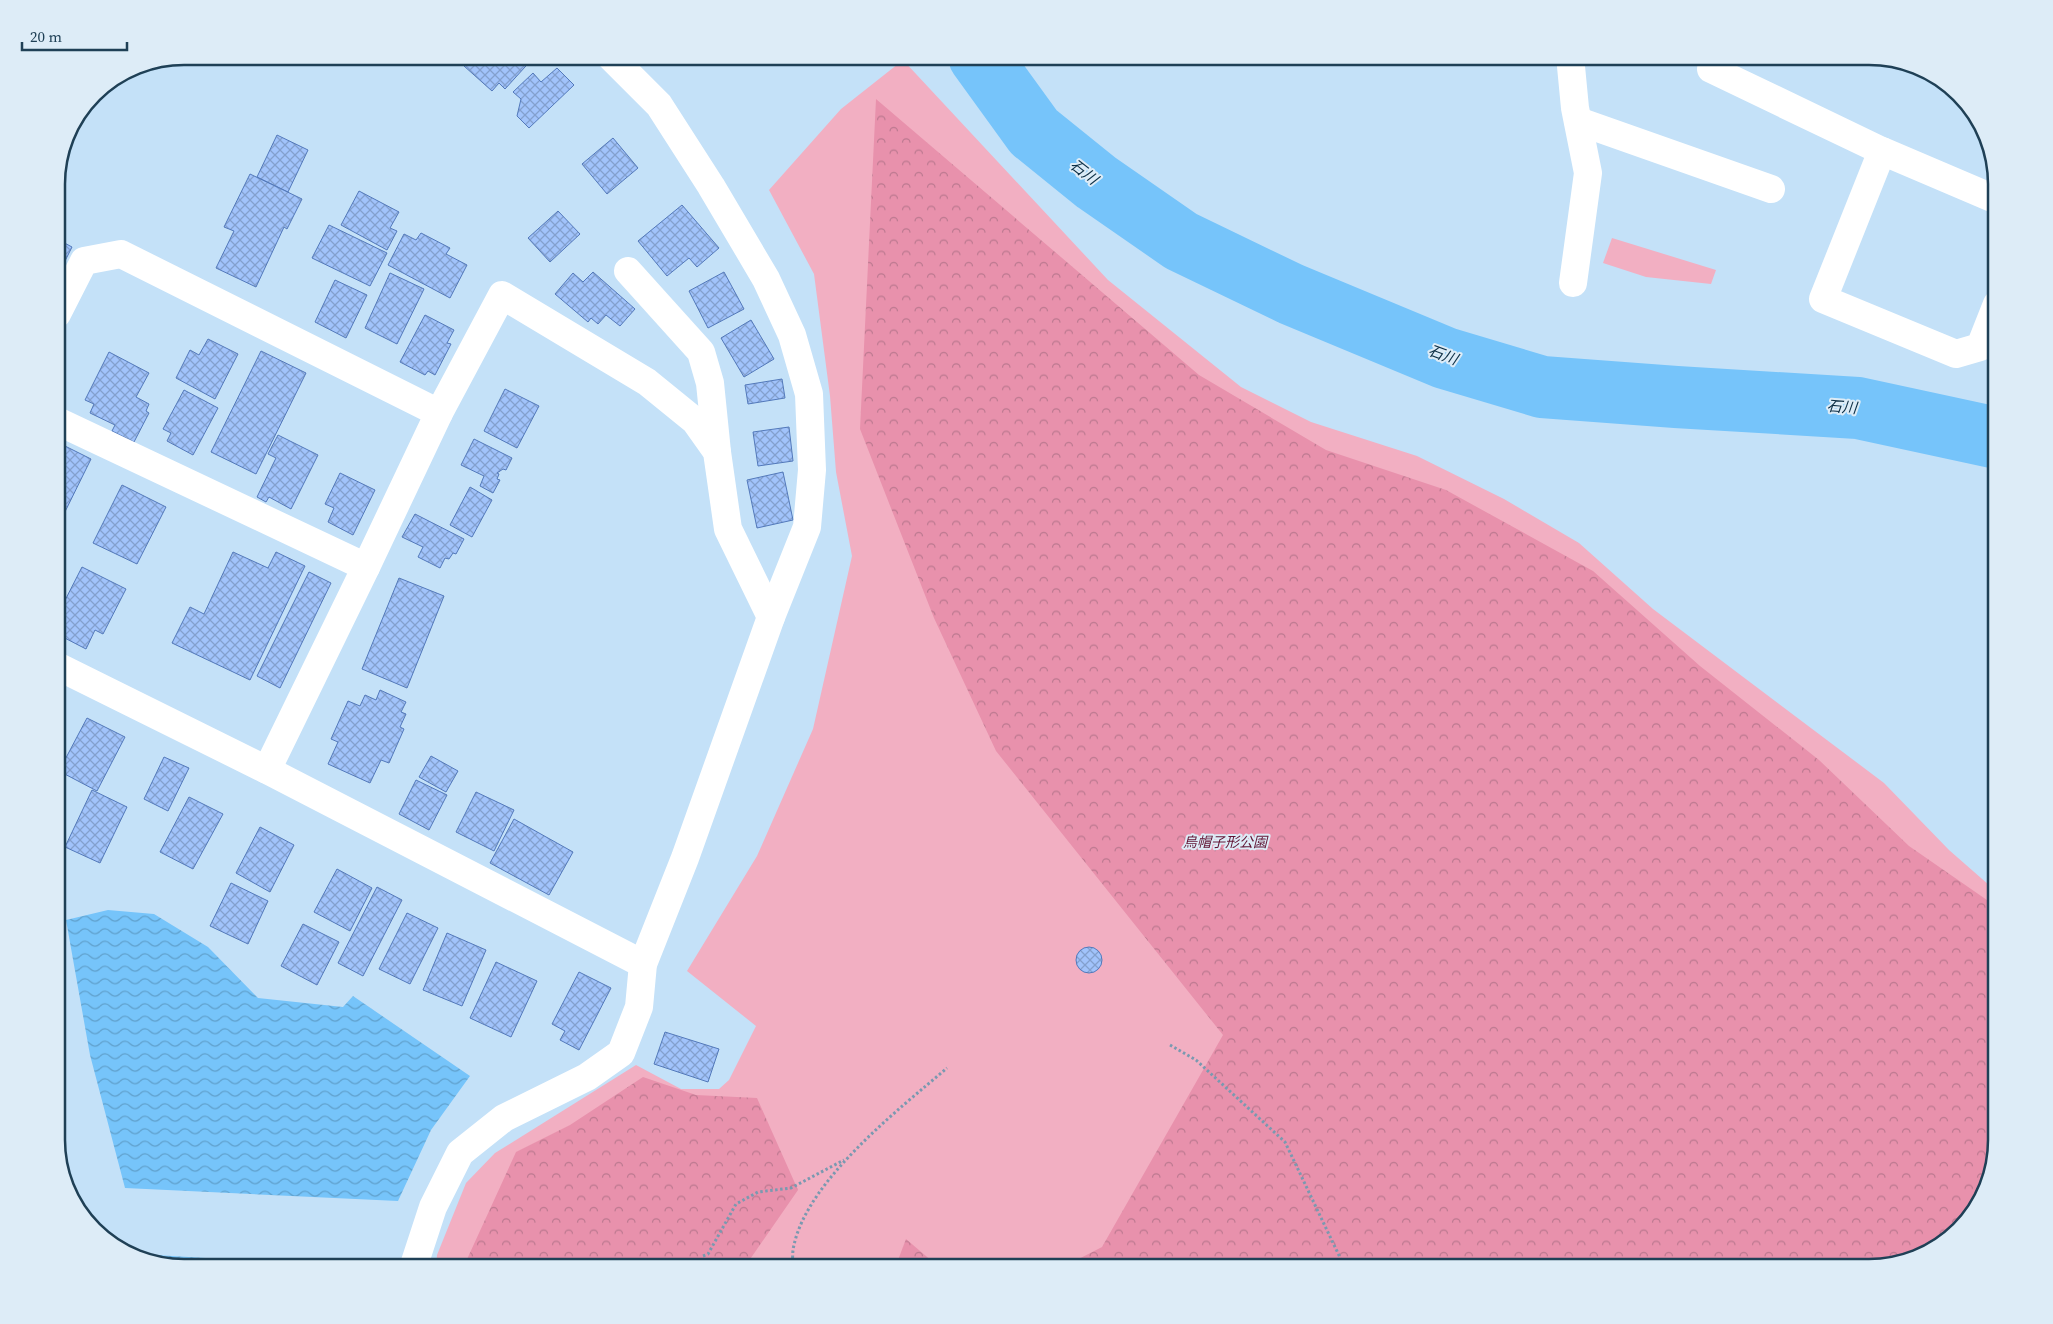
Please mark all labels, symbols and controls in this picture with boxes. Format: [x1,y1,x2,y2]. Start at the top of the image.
scale bar [22,20,128,52]
text: 20 m [30,26,62,47]
water label: 石川 [1066,154,1104,190]
water label: 石川 [1425,340,1463,370]
water label: 石川 [1826,395,1860,418]
park label: 烏帽子形公園 [1183,832,1269,852]

